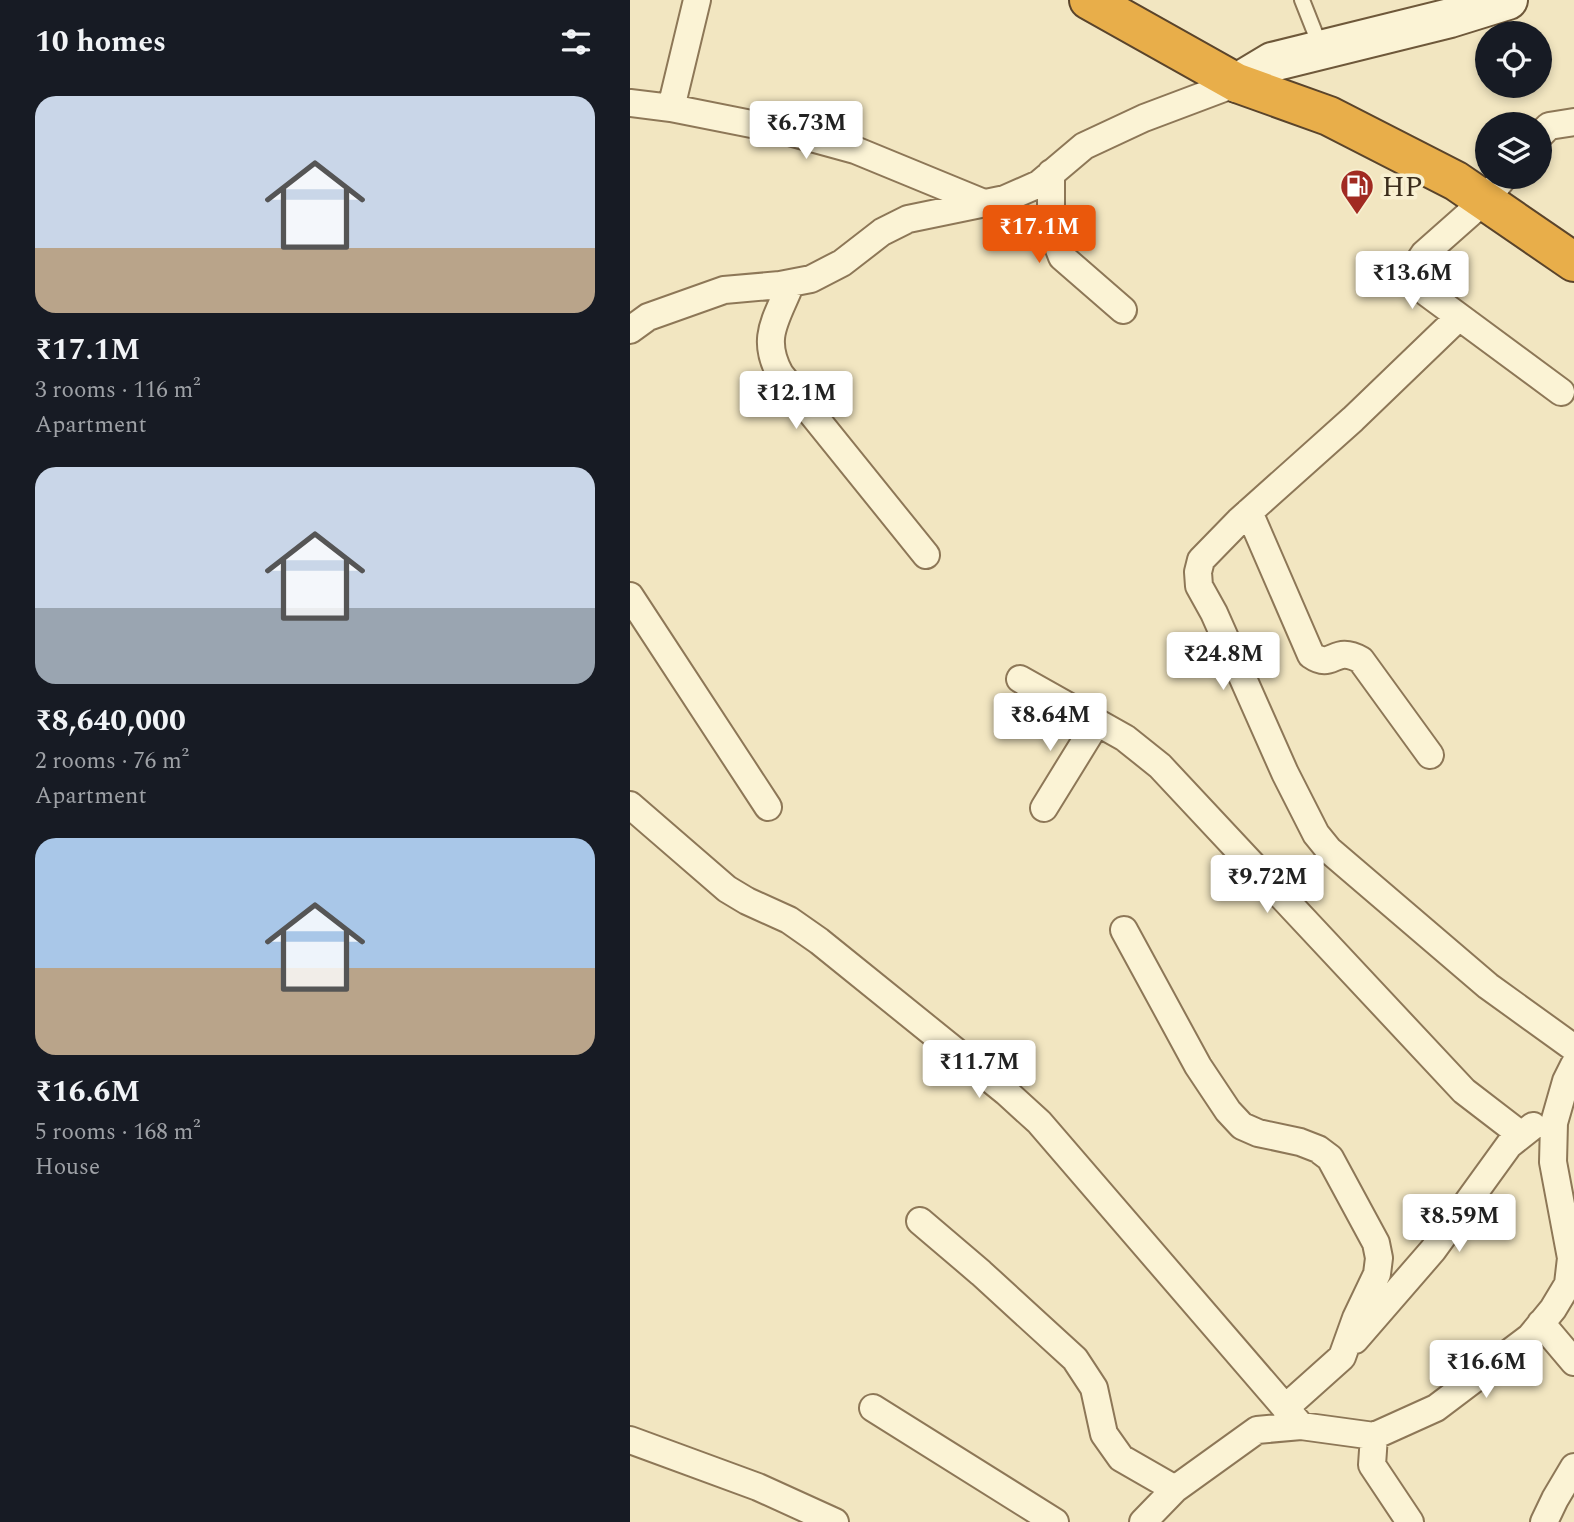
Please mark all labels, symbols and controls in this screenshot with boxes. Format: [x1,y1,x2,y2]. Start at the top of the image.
text: 10 homes [35,19,166,65]
map controls [1475,21,1552,189]
button: locate [1475,21,1552,98]
icon: filters [557,23,595,61]
pin: ₹6.73M [749,102,863,161]
text: ₹6.73M [766,106,846,141]
button: layers [1475,112,1552,189]
icon: home [252,142,378,268]
place label: HP [1382,166,1423,209]
fuel station icon: HP [1338,167,1376,216]
pin: ₹17.1M [982,205,1096,265]
text: ₹17.1M [999,210,1079,245]
pin: ₹13.6M [1355,252,1469,311]
text: ₹13.6M [1372,256,1452,291]
text: ₹17.1M [35,327,140,373]
pin: ₹12.1M [739,372,853,431]
text: 3 rooms · 116 m² [35,373,201,408]
text: ₹12.1M [756,376,836,411]
text: Apartment [35,408,147,443]
icon: home [252,513,378,639]
pin: ₹24.8M [1166,632,1280,692]
text: ₹24.8M [1183,637,1263,672]
pin: ₹8.64M [993,694,1107,753]
text: ₹8,640,000 [35,698,186,744]
text: ₹8.64M [1010,698,1090,733]
text: 2 rooms · 76 m² [35,744,189,779]
text: Apartment [35,779,147,814]
pin: ₹9.72M [1210,856,1324,915]
text: ₹9.72M [1227,860,1307,895]
icon: home [252,884,378,1010]
pin: ₹11.7M [922,1040,1036,1100]
text: ₹11.7M [939,1045,1019,1080]
text: ₹16.6M [35,1069,140,1115]
text: 5 rooms · 168 m² [35,1115,201,1150]
text: House [35,1150,100,1185]
pin: ₹8.59M [1402,1194,1516,1254]
text: ₹8.59M [1419,1199,1499,1234]
pin: ₹16.6M [1429,1340,1543,1400]
text: ₹16.6M [1446,1345,1526,1380]

